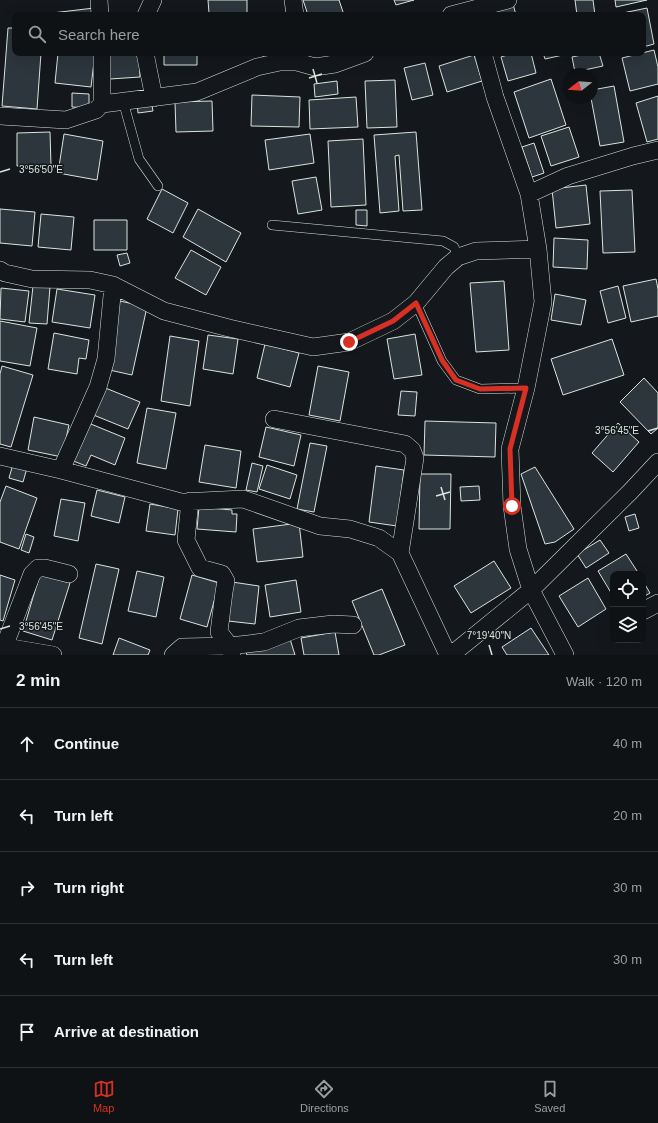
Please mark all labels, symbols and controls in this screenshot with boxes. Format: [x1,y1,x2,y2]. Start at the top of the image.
search box [12,12,646,56]
icon: search [26,23,48,45]
text: Search here [58,26,140,43]
north arrow [562,68,598,104]
text: 3°56'50"E [19,164,63,175]
route end [340,333,358,351]
text: 3°56'45"E [595,425,639,436]
route start [503,497,521,515]
map controls [610,571,646,643]
button: locate [610,571,646,607]
button: layers [610,607,646,643]
text: 3°56'45"E [19,621,63,632]
text: 7°19'40"N [467,630,511,641]
text: 2 min [16,671,60,690]
text: Walk · 120 m [566,674,642,689]
icon: ahead [16,733,38,755]
text: Continue [54,735,119,752]
text: 40 m [613,736,642,751]
icon: left [16,805,38,827]
text: Turn left [54,807,113,824]
text: 20 m [613,808,642,823]
icon: right [16,877,38,899]
text: Turn right [54,879,124,896]
text: 30 m [613,880,642,895]
icon: left [16,949,38,971]
text: Turn left [54,951,113,968]
text: 30 m [613,952,642,967]
icon: arrive [16,1021,38,1043]
text: Arrive at destination [54,1023,199,1040]
tab: Map [93,1078,115,1114]
tab: Directions [300,1078,349,1114]
tab: Saved [534,1078,565,1114]

